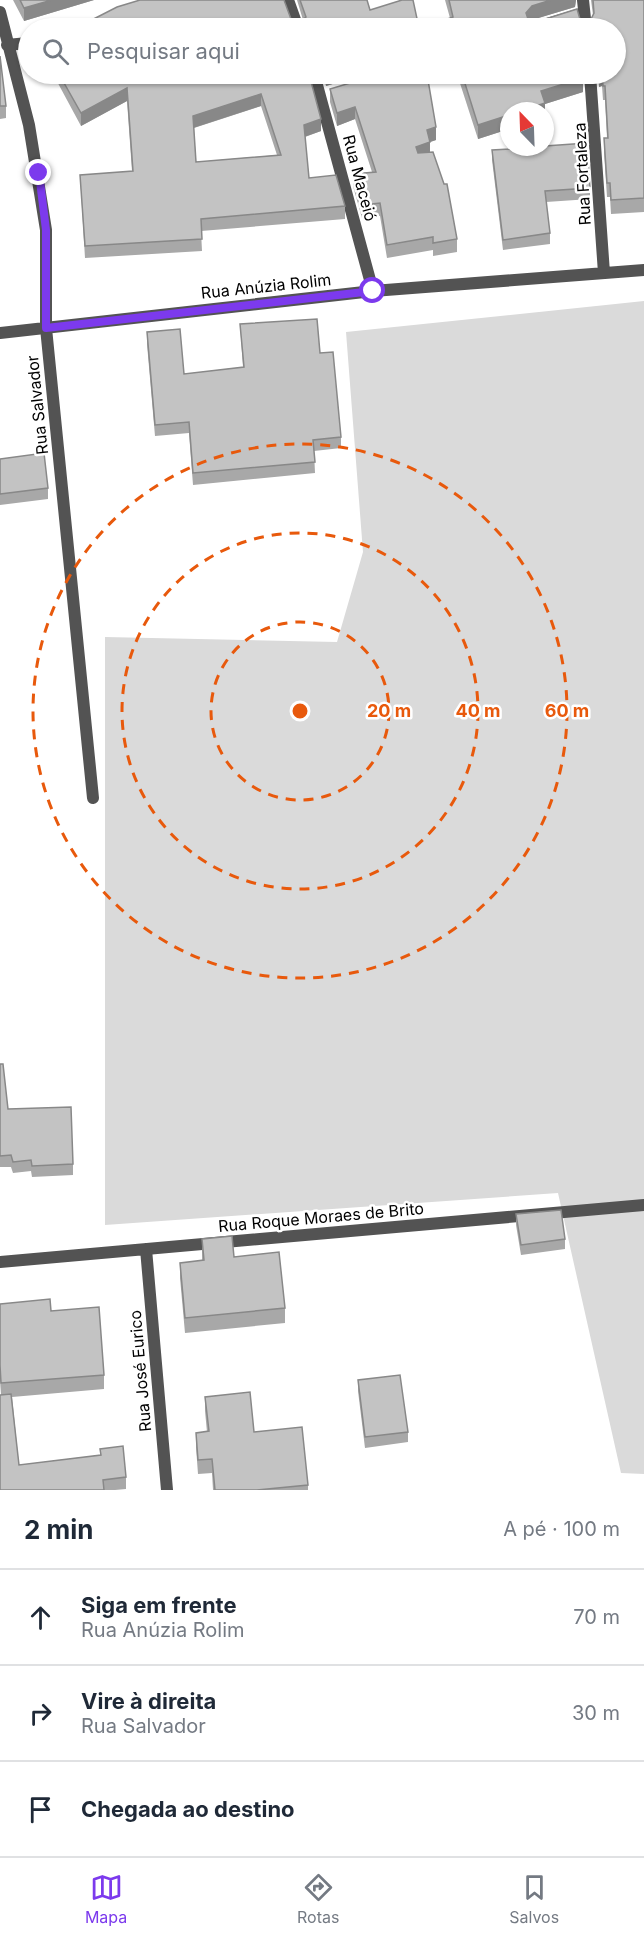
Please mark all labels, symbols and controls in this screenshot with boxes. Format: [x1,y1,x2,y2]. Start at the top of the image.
search box [18,18,626,84]
icon: search [39,35,72,68]
text: Pesquisar aqui [87,38,240,64]
north arrow [500,102,554,156]
street label: Rua Fortaleza [569,122,595,226]
street label: Rua Maceió [339,133,381,223]
route end [25,159,51,185]
street label: Rua Anúzia Rolim [200,269,332,303]
route start [359,277,385,303]
street label: Rua Salvador [22,354,52,456]
text: 20 m [367,700,411,721]
text: 40 m [456,700,501,721]
text: 60 m [545,700,589,721]
centre of rings [290,701,310,721]
street label: Rua Roque Moraes de Brito [217,1198,425,1236]
street label: Rua José Eurico [125,1309,155,1433]
text: 2 min [24,1514,94,1545]
text: A pé · 100 m [503,1517,620,1541]
text: Siga em frente [81,1592,237,1618]
icon: ahead [24,1601,57,1634]
text: 70 m [573,1605,620,1629]
text: Rua Anúzia Rolim [81,1618,245,1642]
text: Vire à direita [81,1688,216,1714]
icon: right [24,1697,57,1730]
text: 30 m [572,1701,620,1725]
text: Rua Salvador [81,1714,206,1738]
icon: arrive [24,1793,57,1826]
text: Chegada ao destino [81,1796,295,1822]
tab: Mapa [85,1871,127,1927]
tab: Rotas [297,1871,339,1927]
tab: Salvos [509,1871,559,1927]

